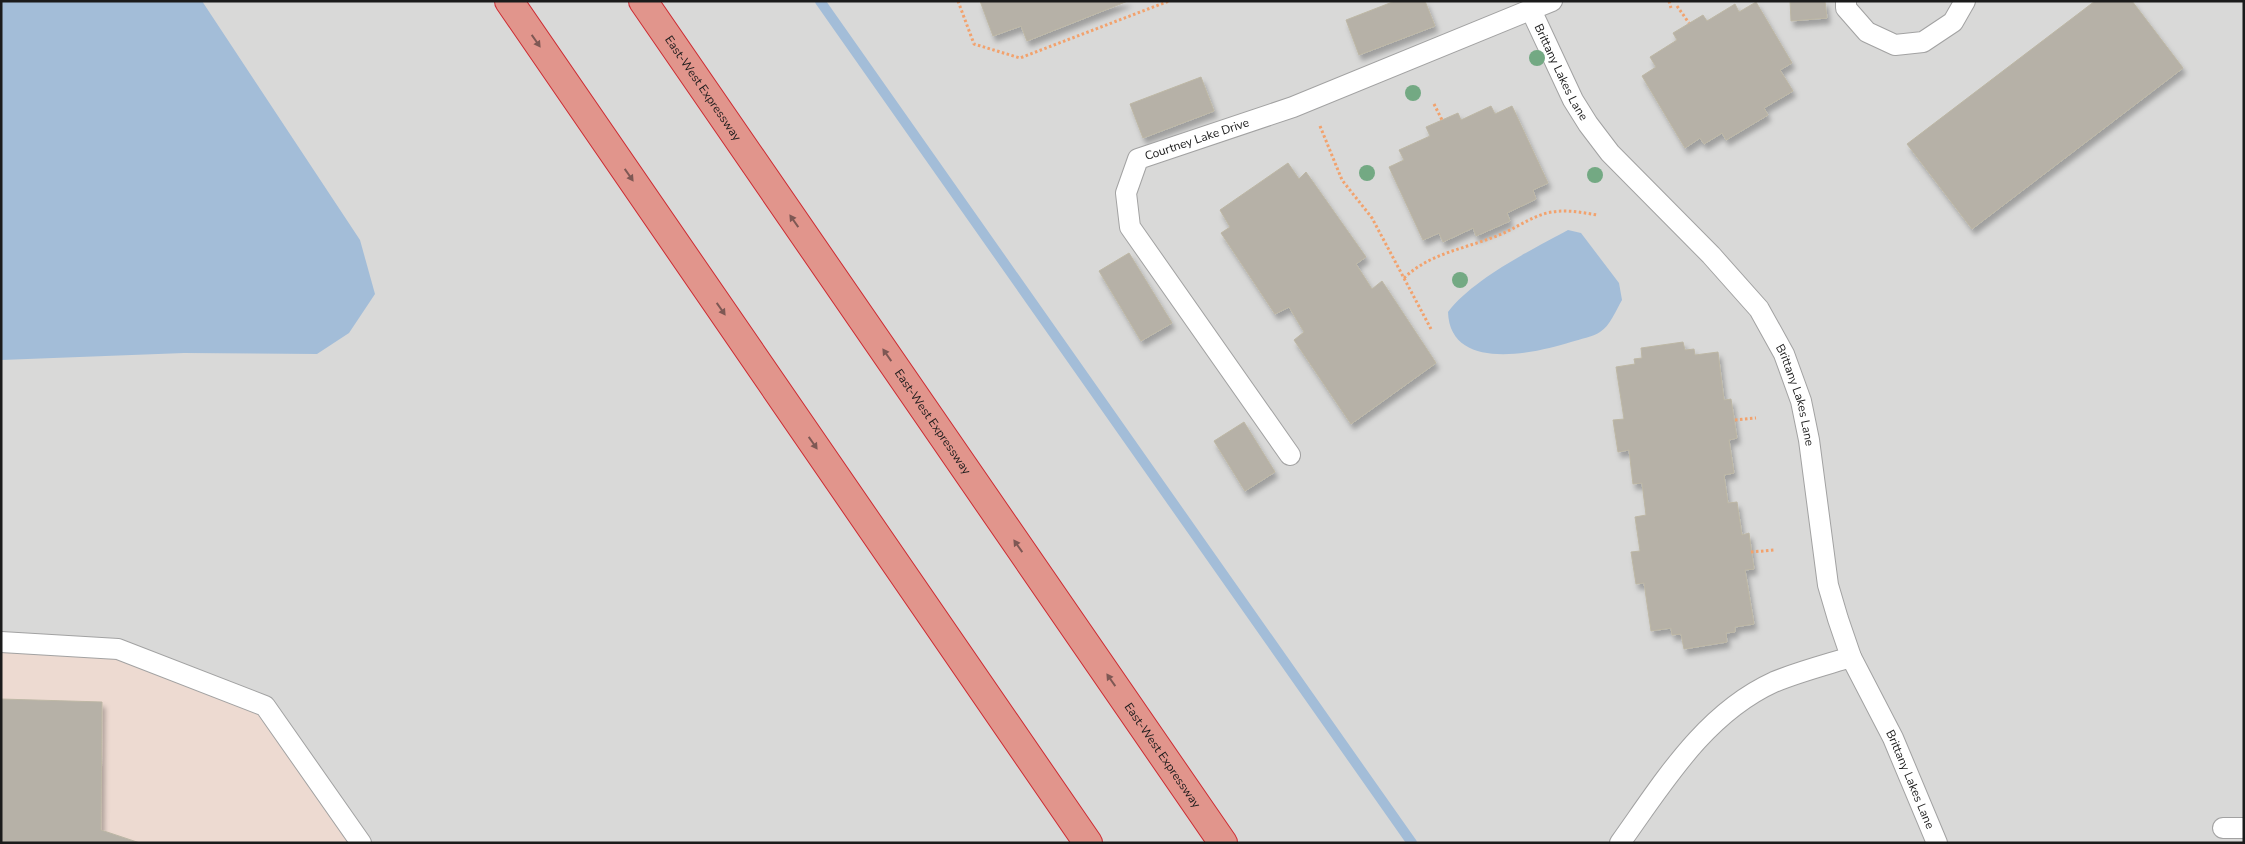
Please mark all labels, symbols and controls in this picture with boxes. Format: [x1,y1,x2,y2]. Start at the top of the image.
street label: Brittany Lakes Lane [1531,21,1592,123]
street label: East-West Expressway [661,33,745,145]
one-way arrow [531,35,541,48]
street label: Courtney Lake Drive [1143,114,1251,164]
one-way arrow [624,168,634,182]
one-way arrow [789,214,799,228]
one-way arrow [716,302,726,316]
street label: Brittany Lakes Lane [1772,341,1818,447]
one-way arrow [882,348,892,361]
street label: East-West Expressway [891,366,975,478]
one-way arrow [808,436,818,450]
one-way arrow [1014,539,1023,553]
one-way arrow [1106,673,1116,687]
street label: East-West Expressway [1121,700,1205,812]
street label: Brittany Lakes Lane [1882,727,1938,831]

